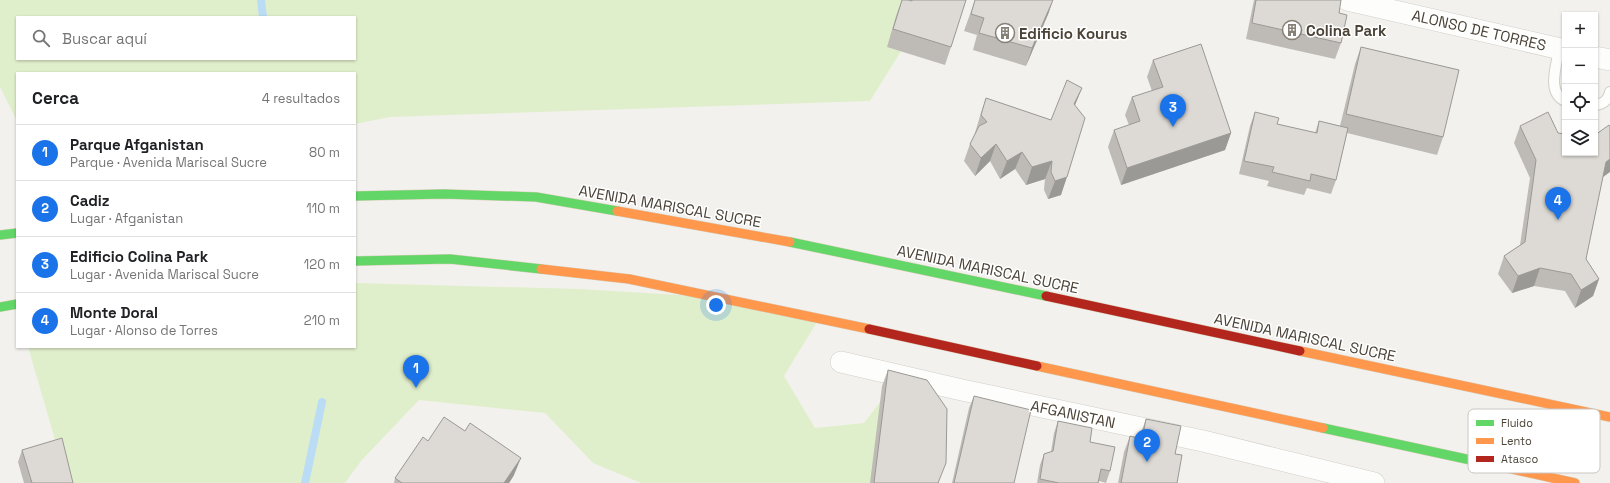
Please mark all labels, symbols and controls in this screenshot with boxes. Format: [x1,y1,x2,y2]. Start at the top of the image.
street label: ALONSO DE TORRES [1410,5,1548,55]
map controls [1562,12,1598,156]
button: + [1562,12,1598,48]
search box [16,16,356,60]
building icon: Colina Park [1281,19,1303,41]
place label: Colina Park [1306,21,1387,40]
building icon: Edificio Kourus [994,22,1016,44]
place label: Edificio Kourus [1019,24,1128,43]
icon: search [30,27,52,49]
text: Buscar aquí [62,29,147,48]
button: − [1562,48,1598,84]
button: locate [1562,84,1598,120]
text: Cerca [32,87,79,109]
text: 4 resultados [262,90,340,107]
pin: 3 [1160,94,1186,127]
button: layers [1562,120,1598,156]
text: Parque Afganistan [70,135,204,154]
text: 1 [42,144,48,161]
text: 80 m [309,144,340,161]
text: Parque · Avenida Mariscal Sucre [70,154,267,171]
street label: AVENIDA MARISCAL SUCRE [577,181,763,231]
pin: 4 [1545,187,1571,220]
text: Cadiz [70,191,110,210]
text: 2 [41,200,49,217]
text: 110 m [306,200,340,217]
text: Lugar · Afganistan [70,210,183,227]
street label: AVENIDA MARISCAL SUCRE [896,240,1080,298]
text: Edificio Colina Park [70,247,208,266]
text: 3 [41,256,49,273]
text: 120 m [304,256,340,273]
text: Lugar · Avenida Mariscal Sucre [70,266,259,283]
your location [706,295,726,315]
text: Monte Doral [70,303,158,322]
street label: AVENIDA MARISCAL SUCRE [1213,308,1397,366]
text: 4 [41,312,49,329]
text: 210 m [304,312,340,329]
text: Lugar · Alonso de Torres [70,322,218,339]
pin: 1 [403,355,429,388]
street label: AFGANISTAN [1029,396,1117,432]
legend [1468,409,1600,473]
text: Fluido [1501,416,1533,430]
pin: 2 [1134,429,1160,462]
text: Lento [1501,434,1532,448]
text: Atasco [1501,452,1538,466]

